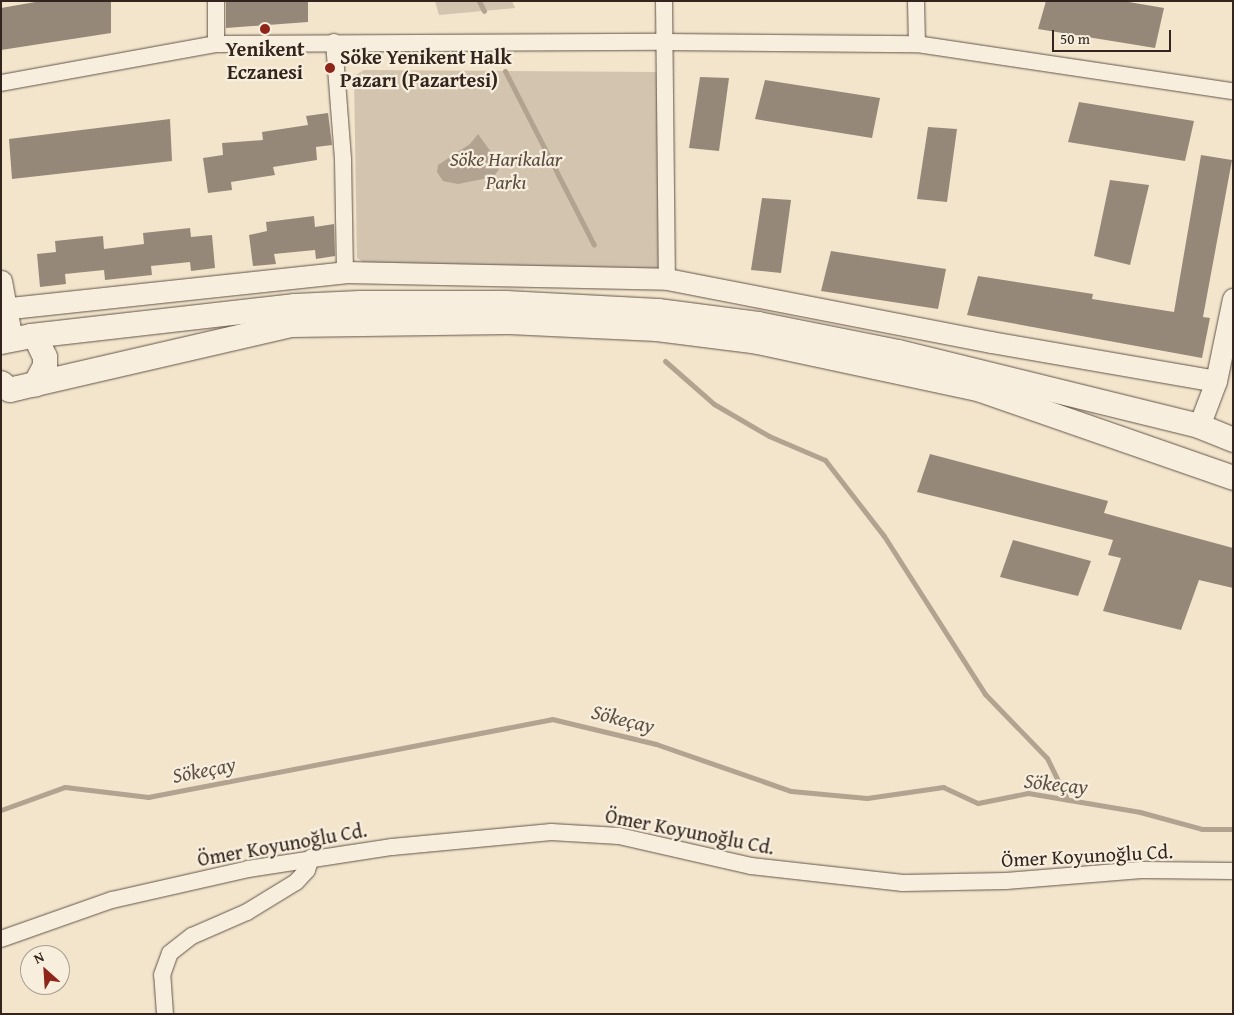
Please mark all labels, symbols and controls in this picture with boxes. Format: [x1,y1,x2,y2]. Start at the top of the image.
scale bar [1054,20,1173,52]
marker: Yenikent Eczanesi [259,23,271,35]
text: 50 m [1060,28,1090,49]
place label: Yenikent Eczanesi [225,37,305,84]
place label: Söke Yenikent Halk Pazarı (Pazartesi) [340,44,512,91]
marker: Söke Yenikent Halk Pazarı (Pazartesi) [324,62,336,74]
park label: Söke Harikalar Parkı [450,146,562,193]
water label: Sökeçay [589,699,657,739]
water label: Sökeçay [170,752,238,788]
water label: Sökeçay [1023,768,1089,800]
street label: Ömer Koyunoğlu Cd. [603,803,777,859]
street label: Ömer Koyunoğlu Cd. [195,817,369,871]
street label: Ömer Koyunoğlu Cd. [1001,839,1173,871]
north arrow [20,945,70,995]
text: N [30,946,47,968]

